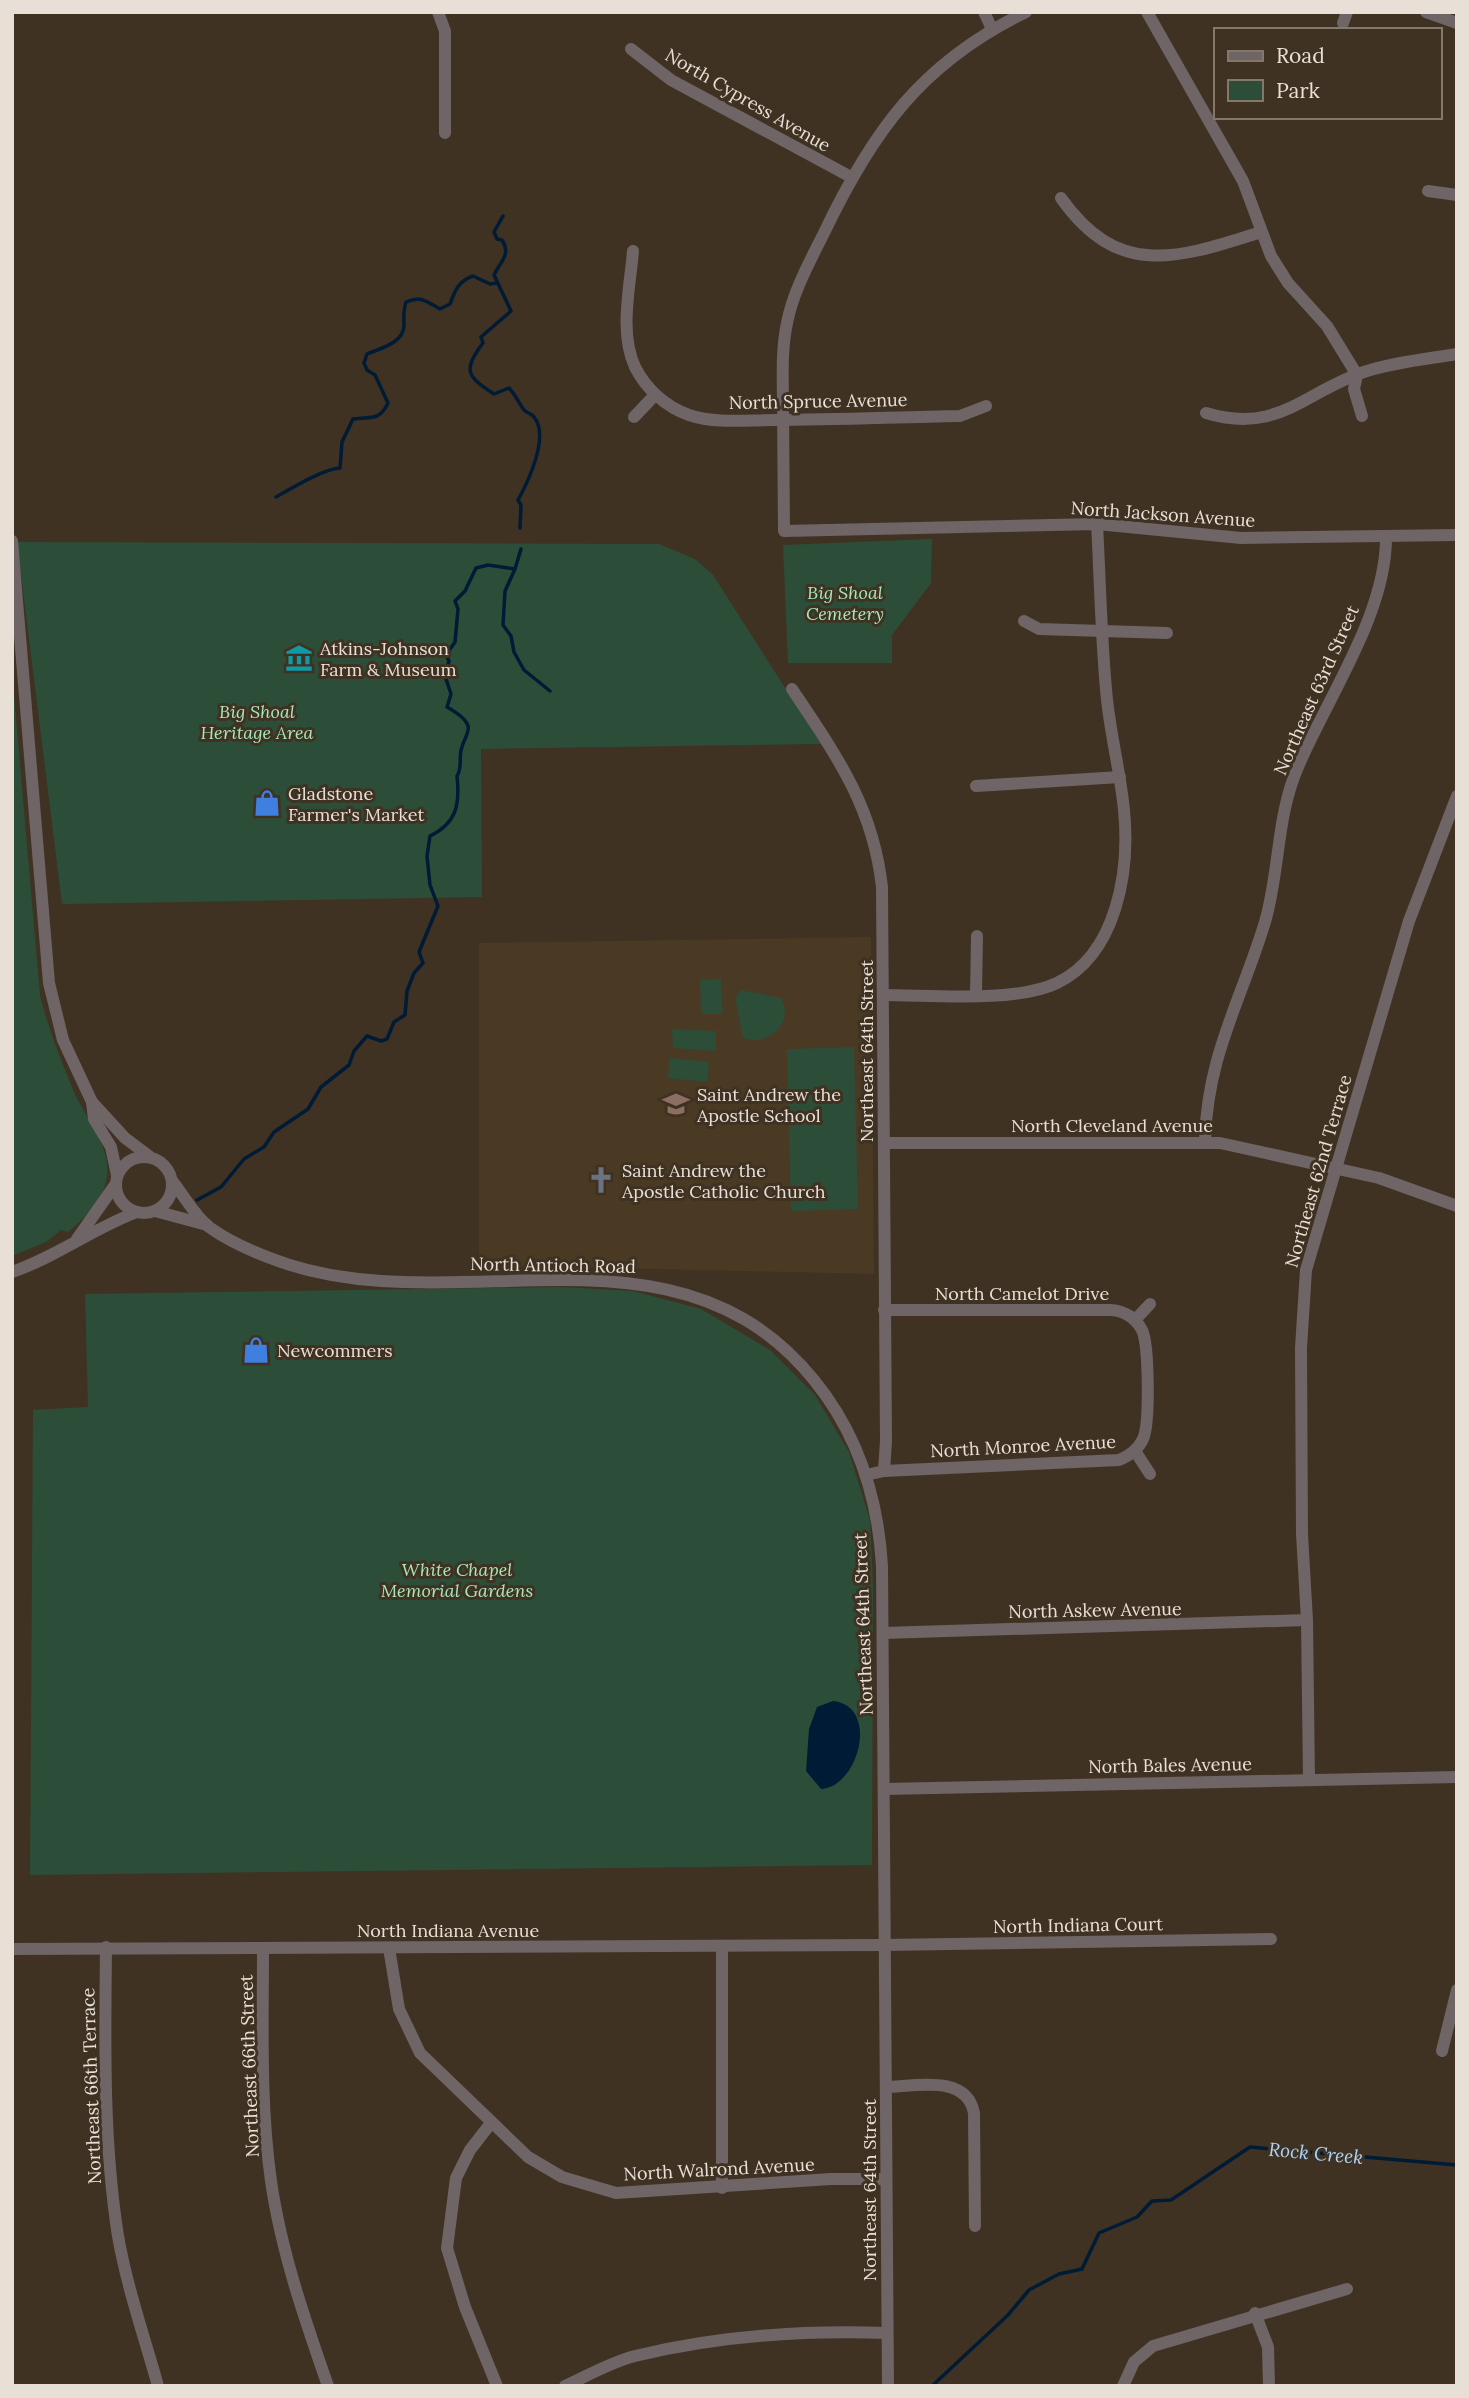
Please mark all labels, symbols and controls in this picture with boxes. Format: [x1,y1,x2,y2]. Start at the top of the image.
legend [1214,28,1441,119]
text: Road [1276,42,1325,69]
street label: North Cypress Avenue [661,43,835,157]
text: Park [1276,77,1320,104]
street label: North Spruce Avenue [728,388,908,414]
street label: North Jackson Avenue [1070,496,1256,532]
park label: Big Shoal Cemetery [806,581,884,625]
street label: Northeast 63rd Street [1268,602,1364,778]
place label: Atkins-Johnson Farm & Museum [319,637,457,681]
museum icon: Atkins-Johnson Farm & Museum [284,643,314,673]
park label: Big Shoal Heritage Area [201,700,314,744]
place label: Gladstone Farmer's Market [288,782,424,826]
shop icon: Gladstone Farmer's Market [252,788,282,818]
street label: Northeast 64th Street [855,960,878,1142]
street label: Northeast 62nd Terrace [1279,1072,1357,1270]
place label: Saint Andrew the Apostle School [696,1083,841,1127]
school or university icon: Saint Andrew the Apostle School [661,1089,691,1119]
street label: North Cleveland Avenue [1011,1114,1213,1137]
place label: Saint Andrew the Apostle Catholic Church [621,1159,826,1203]
church icon: Saint Andrew the Apostle Catholic Church [586,1165,616,1195]
street label: North Antioch Road [470,1252,636,1278]
street label: North Camelot Drive [935,1282,1109,1305]
shop icon: Newcommers [241,1335,271,1365]
place label: Newcommers [277,1339,393,1362]
street label: North Monroe Avenue [929,1430,1117,1462]
street label: Northeast 64th Street [848,1532,878,1716]
park label: White Chapel Memorial Gardens [381,1558,533,1602]
street label: North Askew Avenue [1008,1597,1182,1623]
street label: North Bales Avenue [1088,1752,1252,1778]
street label: North Indiana Court [993,1912,1163,1938]
street label: North Indiana Avenue [357,1919,539,1942]
street label: Northeast 66th Street [234,1974,264,2158]
street label: Northeast 66th Terrace [76,1987,106,2185]
street label: Northeast 64th Street [858,2099,881,2281]
water label: Rock Creek [1268,2137,1364,2169]
street label: North Walrond Avenue [623,2152,815,2185]

